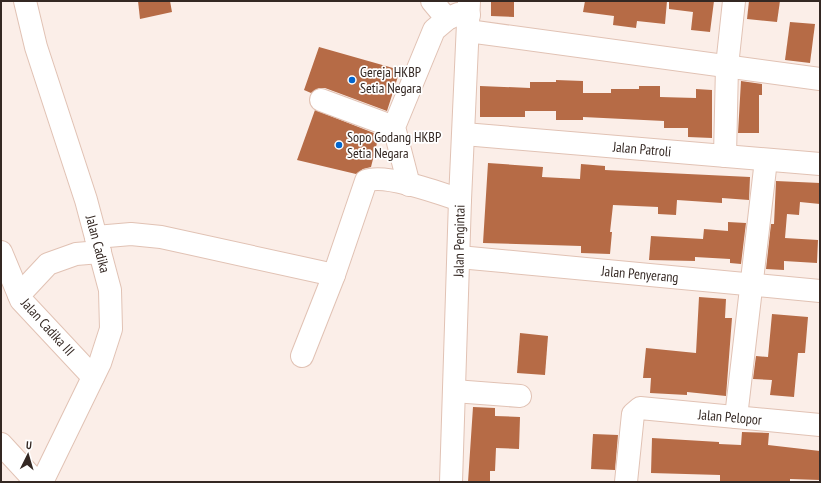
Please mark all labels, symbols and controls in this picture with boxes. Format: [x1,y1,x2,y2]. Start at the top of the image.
place label: Gereja HKBP Setia Negara [360,63,422,97]
marker: Gereja HKBP Setia Negara [347,75,357,85]
place label: Sopo Godang HKBP Setia Negara [347,128,441,162]
street label: Jalan Patroli [611,137,672,161]
marker: Sopo Godang HKBP Setia Negara [334,140,344,150]
street label: Jalan Pengintai [449,205,469,278]
street label: Jalan Cadika [81,212,114,275]
street label: Jalan Penyerang [600,262,679,286]
street label: Jalan Cadika III [17,294,79,360]
street label: Jalan Pelopor [696,405,763,429]
north arrow [8,435,48,475]
text: U [25,438,33,452]

